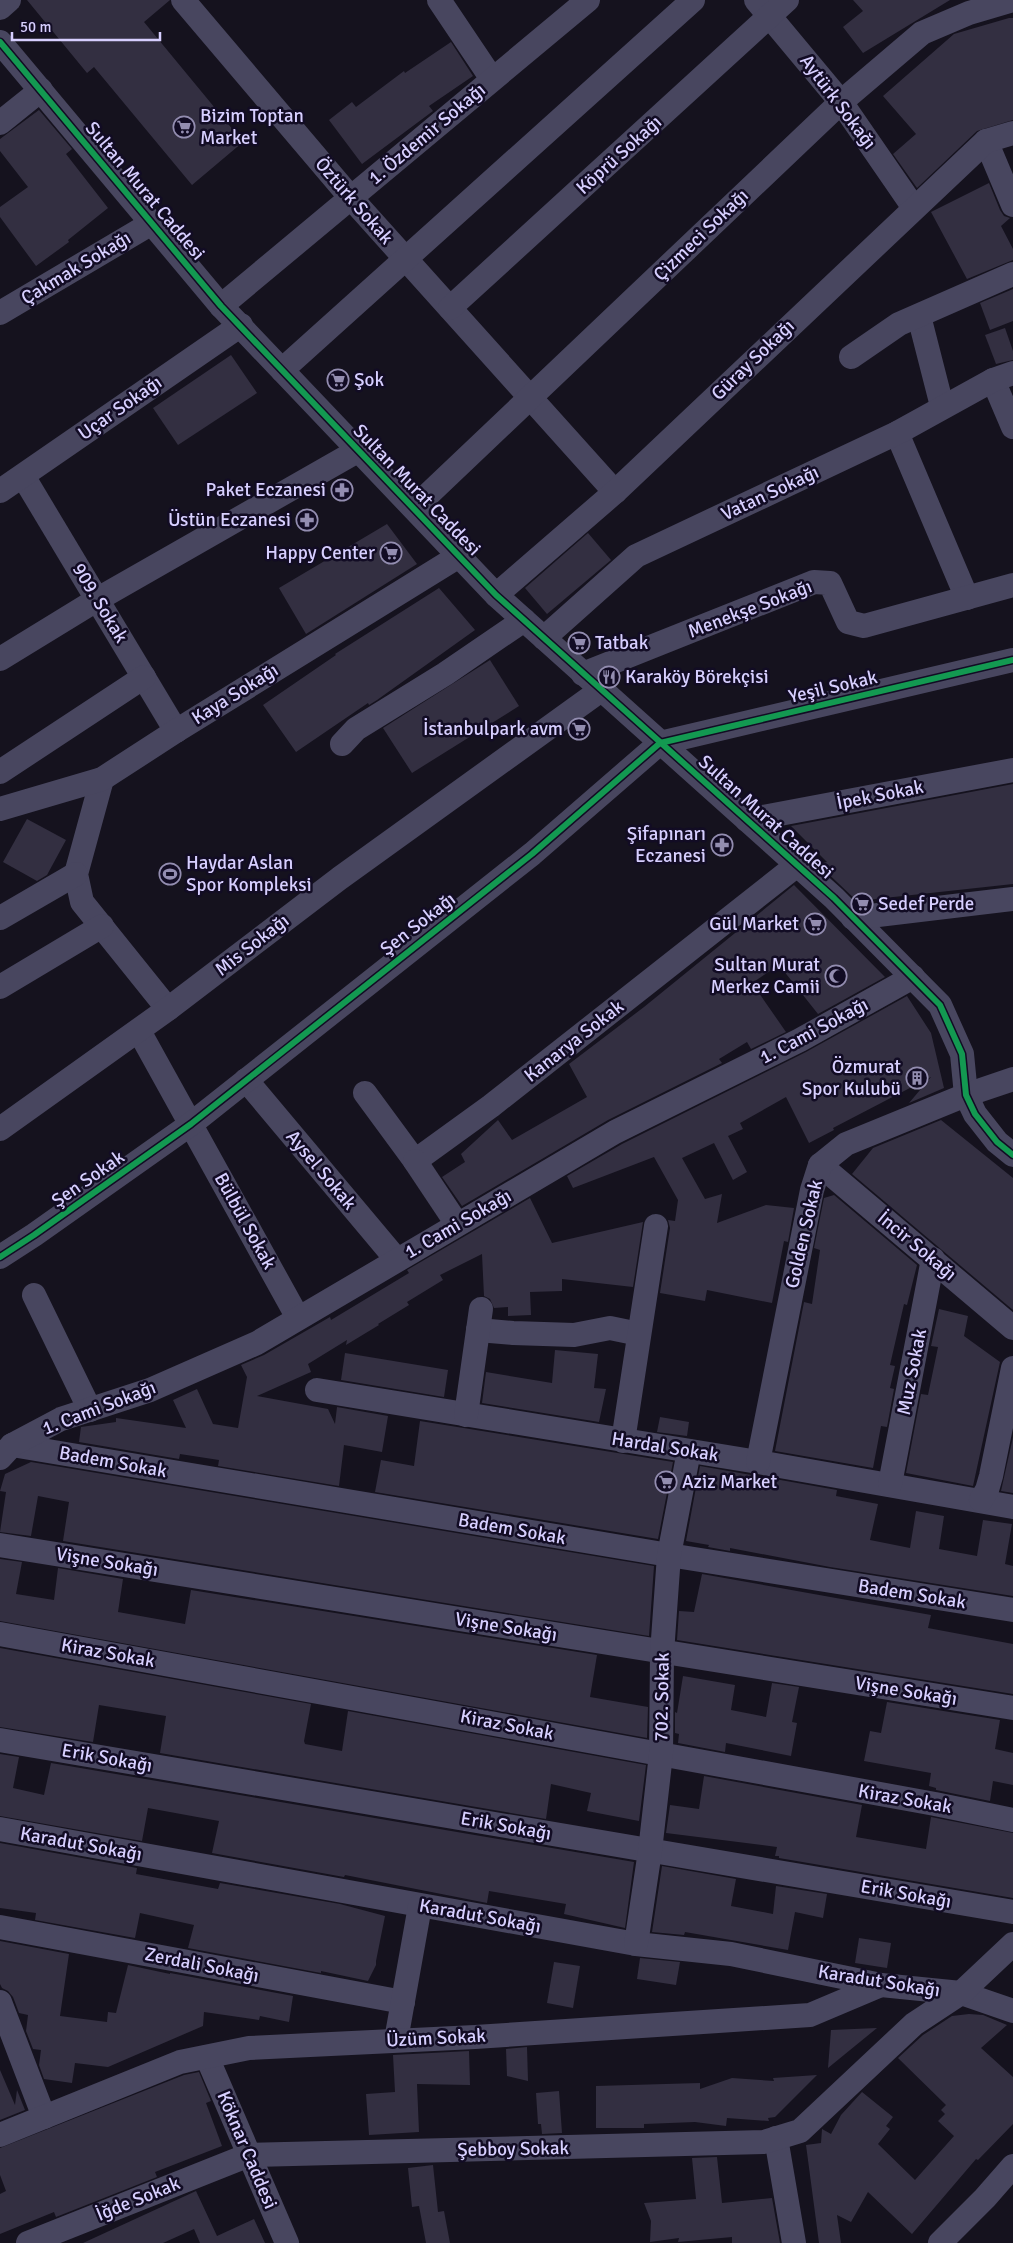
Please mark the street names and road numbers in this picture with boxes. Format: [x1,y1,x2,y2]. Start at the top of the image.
street label: Aytürk Sokağı [794,50,882,154]
street label: 1. Özdemir Sokağı [363,78,491,190]
street label: Köprü Sokağı [571,110,667,200]
street label: Sultan Murat Caddesi [80,117,210,265]
street label: Öztürk Sokak [310,153,399,250]
street label: Çizmeci Sokağı [648,184,754,286]
street label: Çakmak Sokağı [17,226,135,310]
street label: Güray Sokağı [706,314,800,406]
street label: Uçar Sokağı [73,370,167,446]
street label: Sultan Murat Caddesi [348,419,486,561]
street label: Vatan Sokağı [717,460,823,526]
street label: 909. Sokak [67,559,133,648]
street label: Menekşe Sokağı [685,574,815,644]
street label: Kaya Sokağı [187,658,283,730]
street label: Yeşil Sokak [786,665,880,709]
street label: Sultan Murat Caddesi [693,750,839,884]
street label: İpek Sokak [835,775,926,815]
street label: Şen Sokağı [375,887,461,961]
street label: Mis Sokağı [210,909,294,981]
street label: 1. Cami Sokağı [756,992,872,1070]
street label: Kanarya Sokak [519,994,629,1087]
street label: Aysel Sokak [281,1125,362,1215]
street label: Şen Sokak [47,1145,130,1213]
street label: Bülbül Sokak [209,1168,282,1274]
street label: Golden Sokak [780,1177,828,1291]
street label: 1. Cami Sokağı [400,1184,516,1264]
street label: İncir Sokağı [872,1206,962,1286]
street label: Muz Sokak [892,1326,932,1417]
street label: 1. Cami Sokağı [39,1375,159,1441]
street label: Hardal Sokak [610,1427,721,1467]
street label: Badem Sokak [57,1441,169,1483]
street label: Badem Sokak [456,1508,568,1550]
street label: Vişne Sokağı [54,1542,160,1582]
street label: Badem Sokak [856,1574,968,1614]
street label: Vişne Sokağı [453,1607,559,1647]
street label: Kiraz Sokak [59,1633,157,1673]
street label: 702. Sokak [649,1652,675,1742]
street label: Vişne Sokağı [853,1671,959,1711]
street label: Kiraz Sokak [458,1704,556,1746]
street label: Erik Sokağı [60,1738,154,1778]
street label: Kiraz Sokak [856,1779,954,1819]
street label: Erik Sokağı [459,1806,553,1846]
street label: Karadut Sokağı [18,1821,144,1867]
street label: Erik Sokağı [859,1874,953,1914]
street label: Karadut Sokağı [417,1893,543,1939]
street label: Zerdali Sokağı [143,1942,261,1988]
street label: Karadut Sokağı [816,1959,942,2003]
street label: Üzüm Sokak [386,2023,487,2053]
street label: Köknar Caddesi [211,2087,283,2213]
street label: Şebboy Sokak [457,2136,570,2162]
street label: İğde Sokak [92,2171,184,2227]

